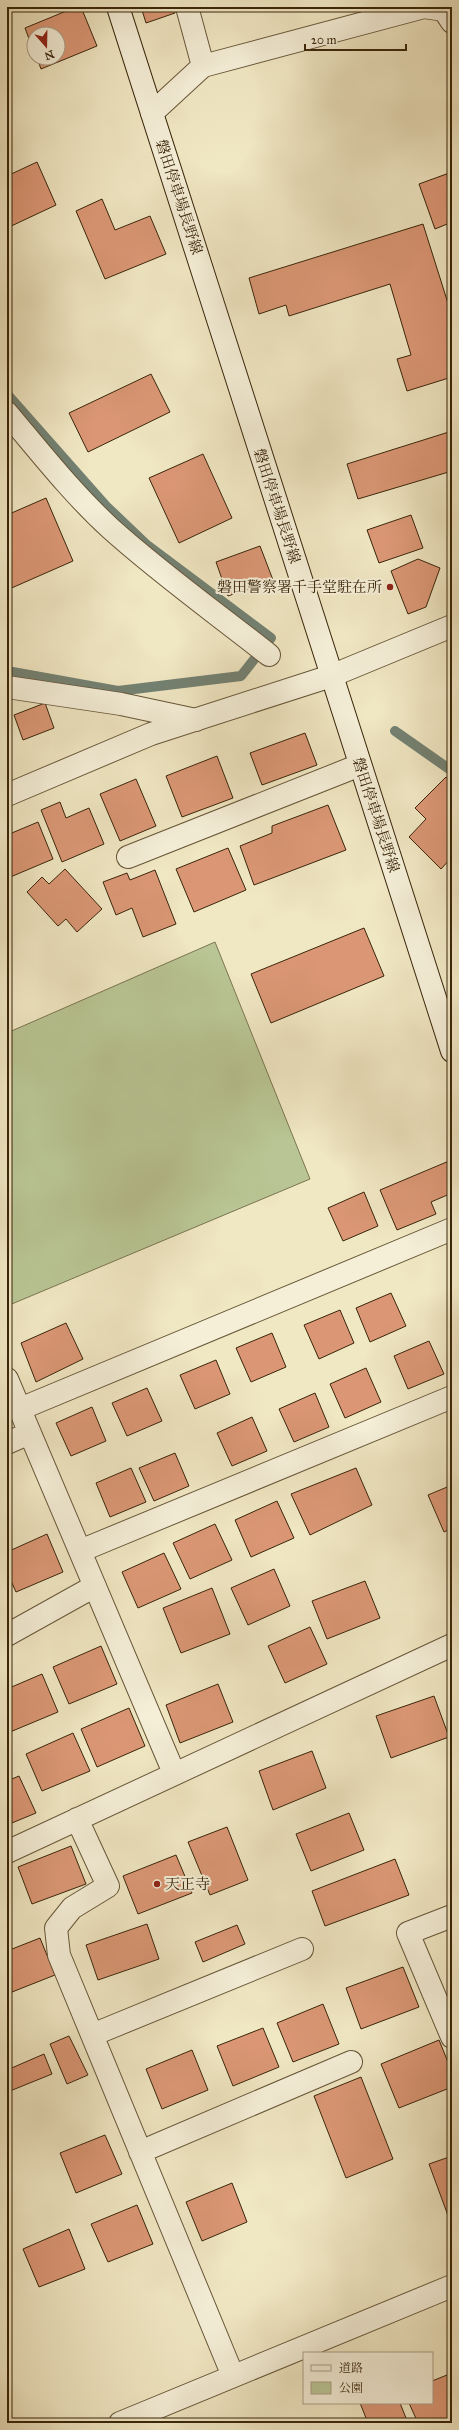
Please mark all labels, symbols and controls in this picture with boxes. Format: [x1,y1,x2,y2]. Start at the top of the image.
north arrow [26,26,66,66]
scale bar [305,26,406,52]
text: 20 m [311,33,337,47]
text: N [42,47,56,63]
street label: 磐田停車場長野線 [152,137,206,257]
street label: 磐田停車場長野線 [250,446,304,566]
place label: 磐田警察署千手堂駐在所 [217,578,382,596]
marker: 磐田警察署千手堂駐在所 [385,582,395,592]
street label: 磐田停車場長野線 [349,755,403,875]
place label: 天正寺 [165,1875,210,1893]
marker: 天正寺 [152,1879,162,1889]
legend [303,2352,433,2404]
text: 道路 [339,2361,363,2375]
text: 公園 [339,2381,363,2395]

